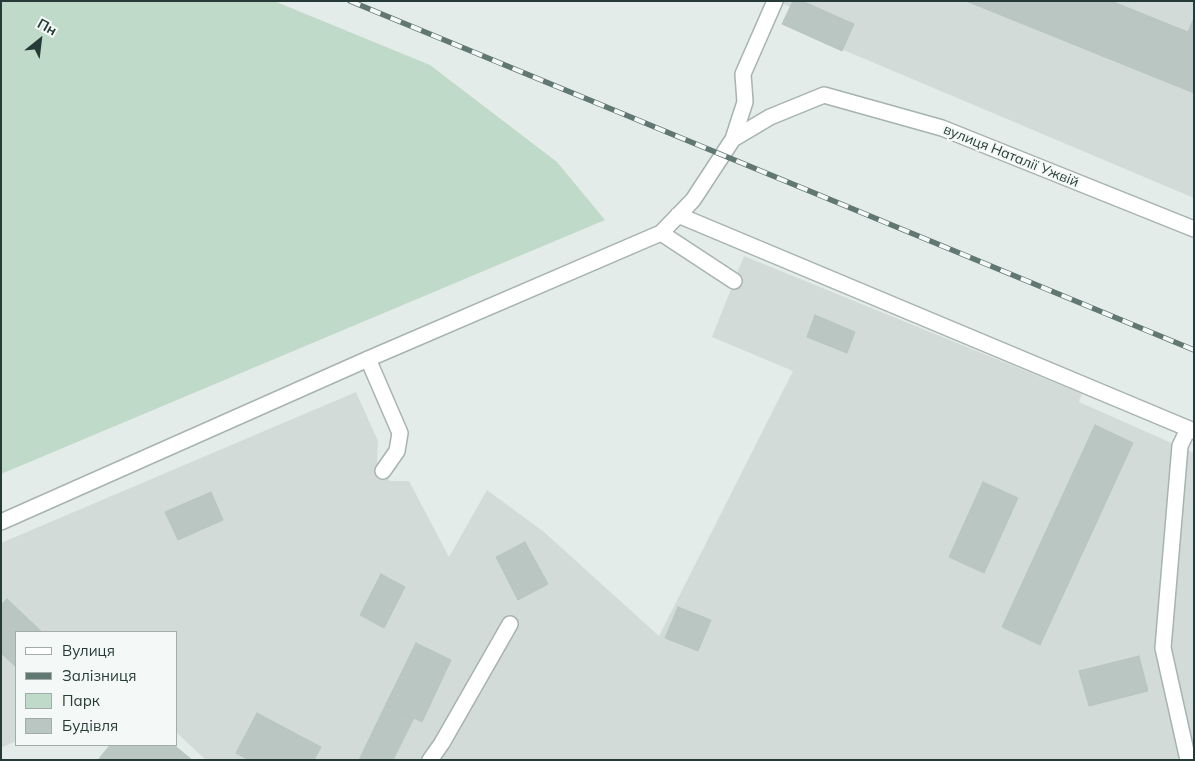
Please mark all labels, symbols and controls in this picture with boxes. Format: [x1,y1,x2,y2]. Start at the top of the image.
text: Пн [34,14,60,39]
north arrow [15,15,65,65]
street label: вулиця Наталії Ужвій [941,121,1081,191]
legend [15,631,178,746]
text: Вулиця [62,641,115,660]
text: Залізниця [62,666,136,685]
text: Парк [62,691,100,710]
text: Будівля [62,716,118,735]

